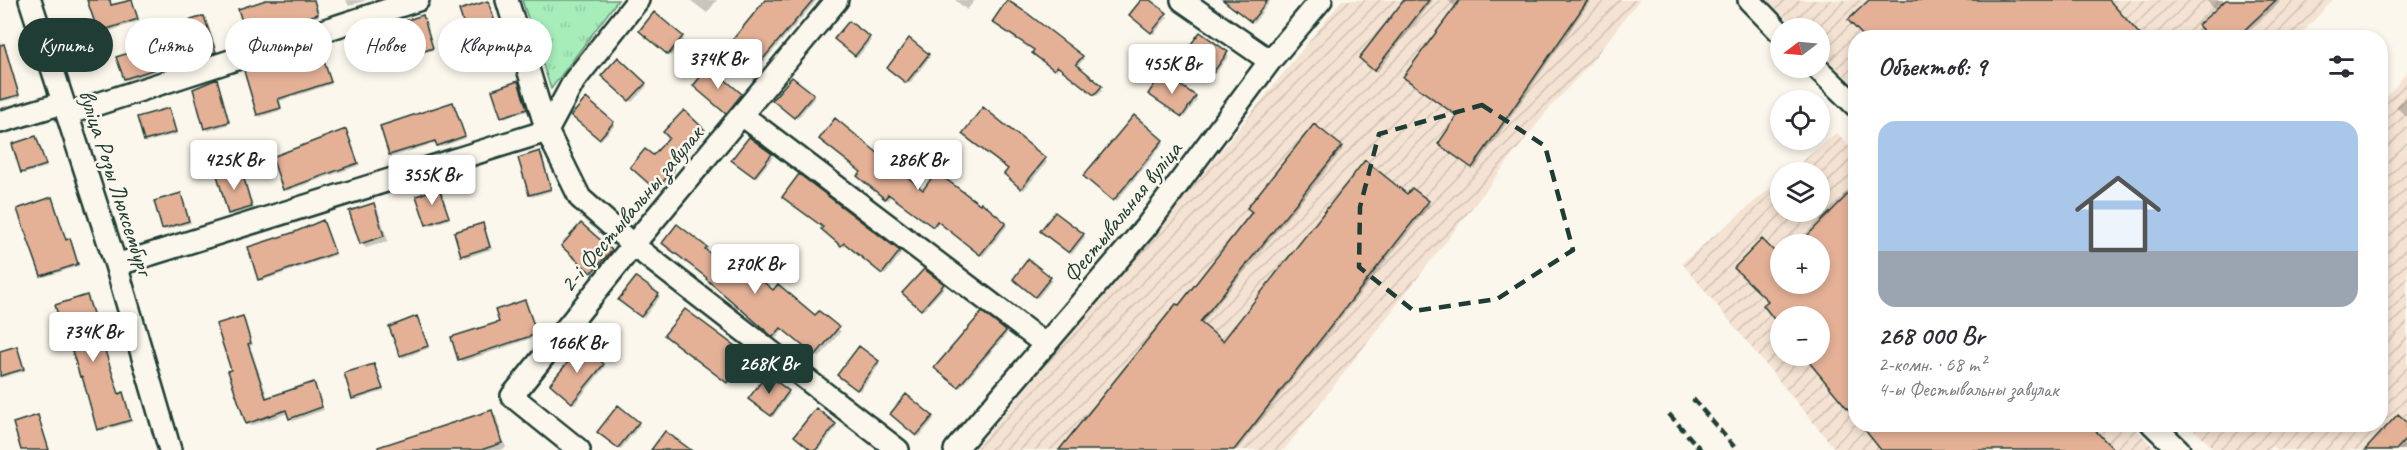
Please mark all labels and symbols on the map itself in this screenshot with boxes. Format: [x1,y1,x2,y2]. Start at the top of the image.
north arrow [1770,18,1830,78]
pin: 374K Br [663,39,773,90]
pin: 455K Br [1117,44,1227,95]
street label: вуліца Розы Люксембург [72,86,161,282]
street label: 2-і Фестывальны завулак [553,118,712,299]
street label: Фестывальная вуліца [1056,134,1189,289]
pin: 425K Br [179,140,289,191]
pin: 286K Br [863,140,973,191]
pin: 355K Br [377,155,487,206]
pin: 270K Br [700,244,810,295]
pin: 734K Br [38,312,148,363]
pin: 166K Br [522,323,632,374]
pin: 268K Br [714,344,824,395]

